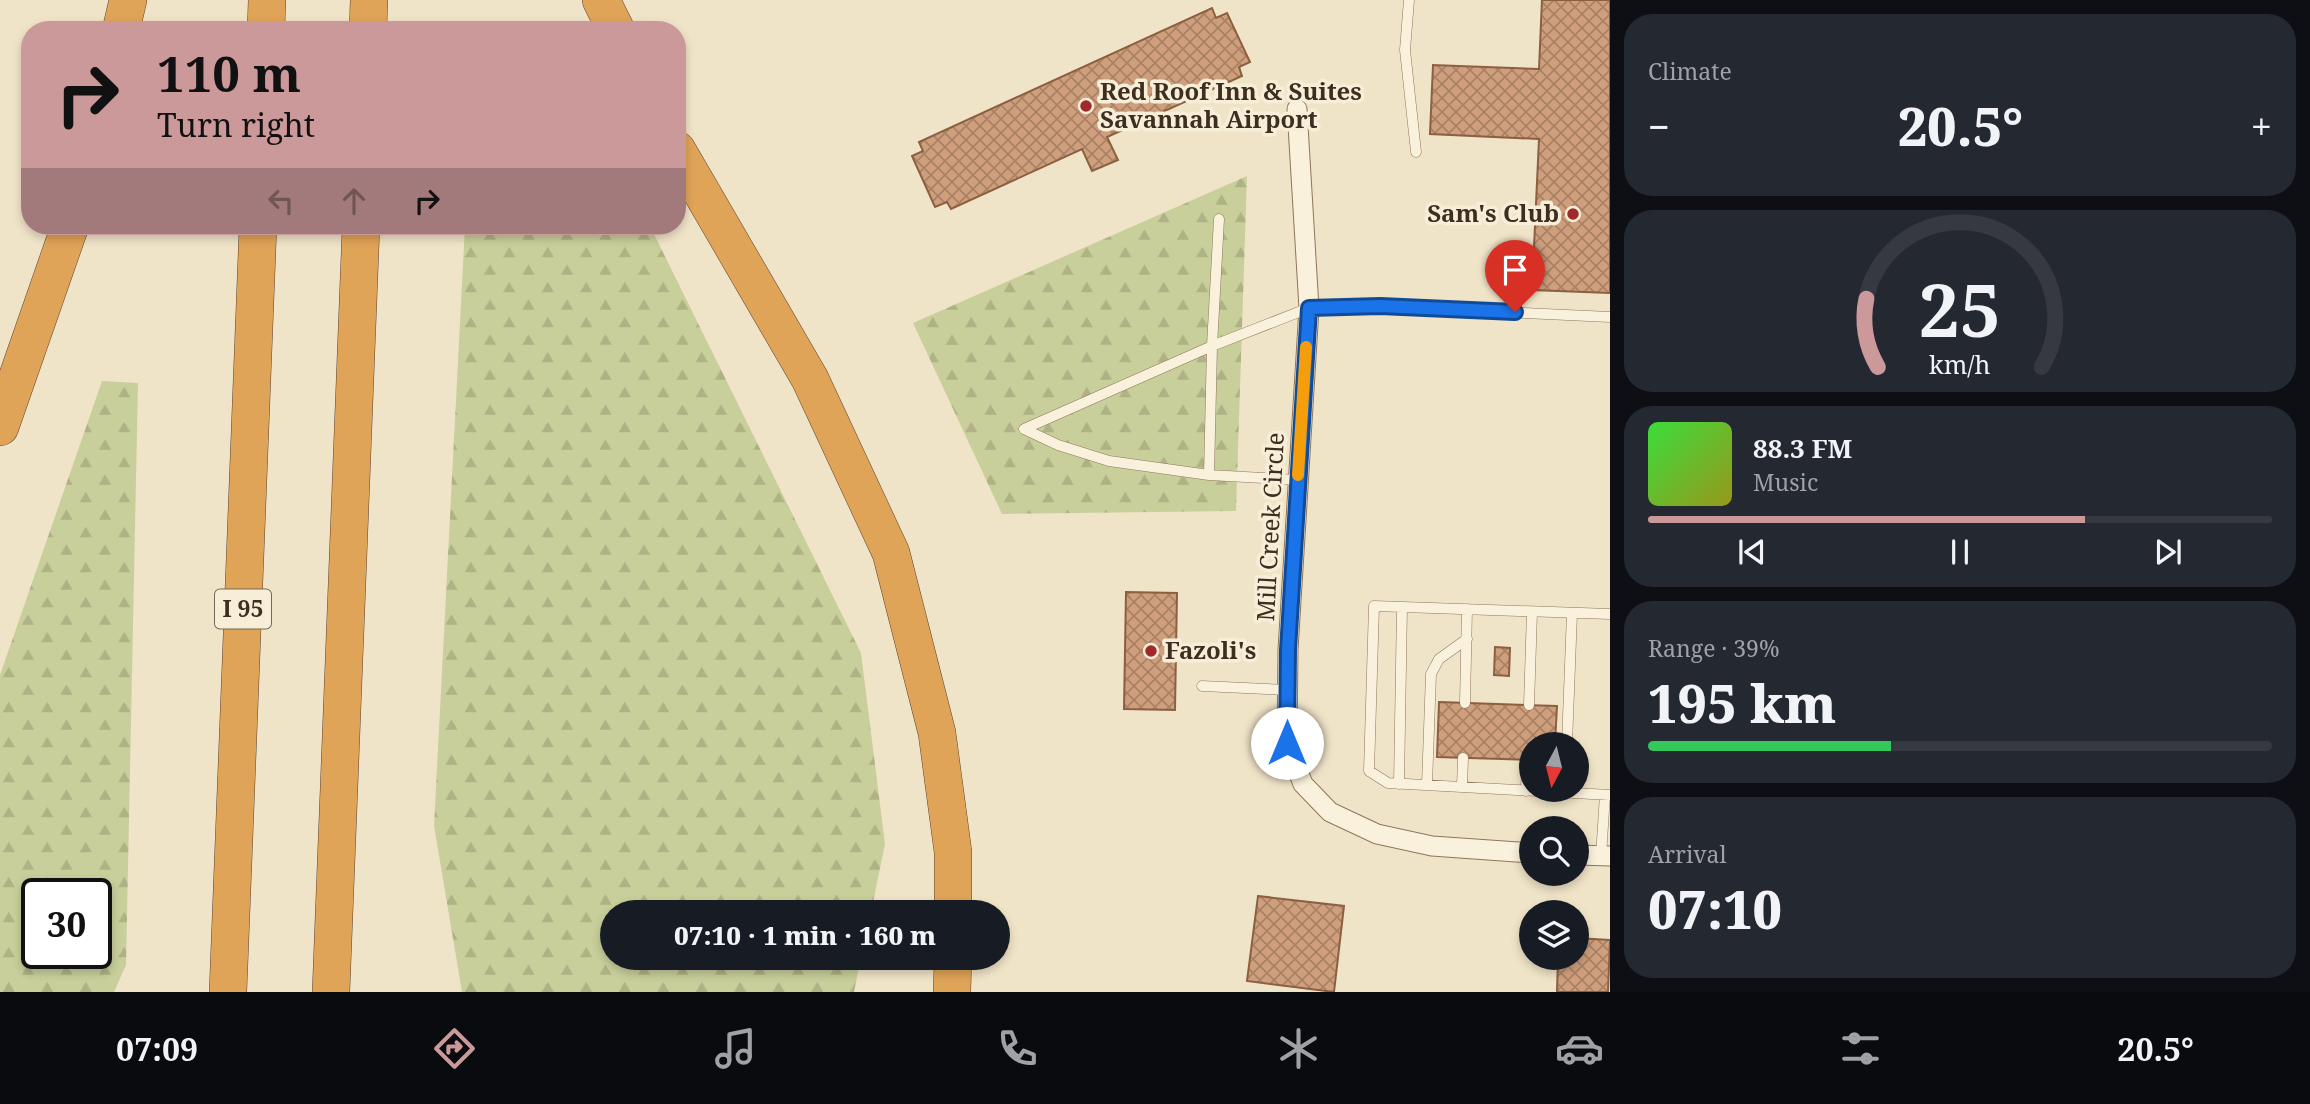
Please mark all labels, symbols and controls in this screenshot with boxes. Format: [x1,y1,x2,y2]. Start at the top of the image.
text: 110 m [157,40,301,106]
icon: right [42,49,133,140]
text: Climate [1648,55,1732,87]
place label: Red Roof Inn & Suites Savannah Airport [1100,74,1362,135]
text: 20.5° [1898,90,2023,161]
marker: Red Roof Inn & Suites Savannah Airport [1078,98,1094,114]
text: − [1648,100,1670,152]
text: + [2251,100,2272,152]
text: Turn right [157,103,315,146]
icon: left [262,182,300,220]
icon: ahead [335,182,373,220]
icon: right [408,182,446,220]
place label: Sam's Club [1427,196,1559,229]
marker: Sam's Club [1565,206,1581,222]
pin [1485,240,1545,312]
icon: arrive [1496,251,1534,289]
text: 25 [1919,259,2001,358]
text: km/h [1929,346,1991,380]
text: 88.3 FM [1753,430,1852,466]
street label: Mill Creek Circle [1248,432,1291,622]
text: Music [1753,466,1818,498]
icon: previous [1733,533,1771,571]
icon: pause [1941,533,1979,571]
icon: next [2149,533,2187,571]
road number: I 95 [215,590,271,628]
text: Range · 39% [1648,632,1780,664]
place label: Fazoli's [1165,633,1256,666]
marker: Fazoli's [1143,643,1159,659]
text: 195 km [1648,667,1836,738]
position arrow [1250,706,1324,780]
north arrow [1519,732,1589,802]
map controls [1519,732,1589,970]
button: search [1519,816,1589,886]
text: Arrival [1648,838,1727,870]
text: 07:10 [1648,873,1782,944]
speed limit sign: 30 [21,878,112,969]
button: layers [1519,900,1589,970]
text: 07:10 · 1 min · 160 m [674,917,936,953]
icon: directions [430,1024,479,1073]
icon: music [711,1024,760,1073]
icon: phone [993,1024,1042,1073]
icon: climate [1274,1024,1323,1073]
icon: car [1555,1024,1604,1073]
icon: filters [1836,1024,1885,1073]
text: 07:09 [116,1027,198,1070]
text: 20.5° [2117,1027,2194,1070]

